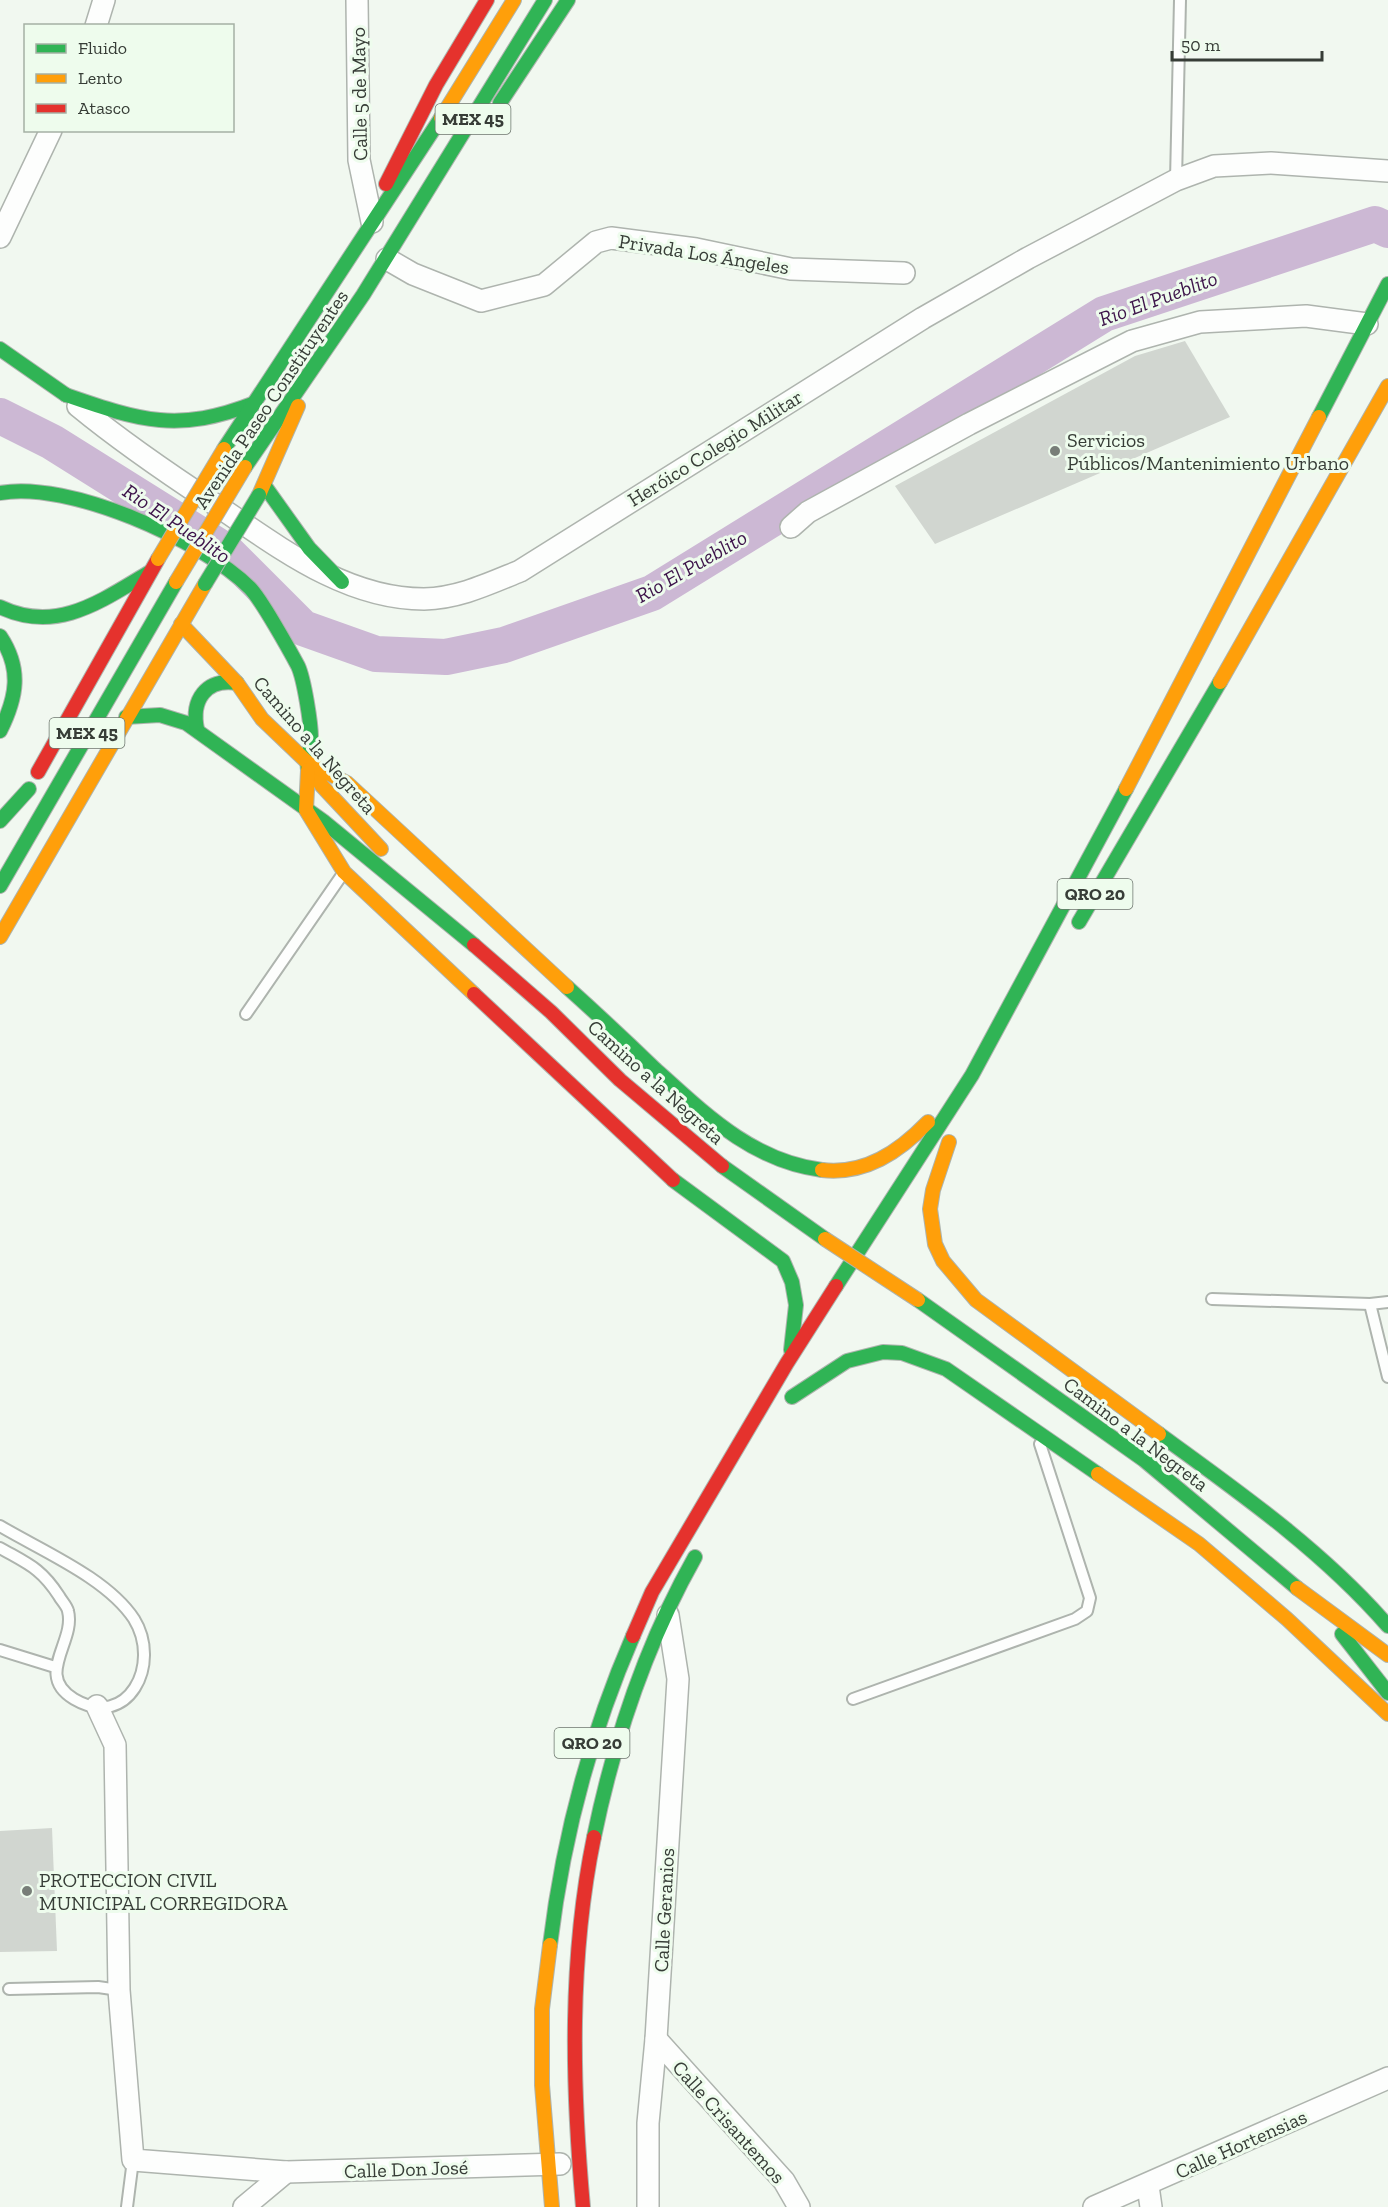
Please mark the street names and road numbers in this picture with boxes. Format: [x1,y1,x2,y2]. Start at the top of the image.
street label: Calle 5 de Mayo [346,27,372,161]
road number: MEX 45 [436,104,510,134]
street label: Privada Los Ángeles [617,229,791,279]
street label: Avenida Paseo Constituyentes [189,285,353,513]
street label: Heróico Colegio Militar [623,385,807,511]
street label: Camino a la Negreta [249,671,382,819]
road number: MEX 45 [50,718,124,748]
road number: QRO 20 [1058,879,1132,909]
street label: Camino a la Negreta [583,1015,729,1150]
street label: Camino a la Negreta [1059,1372,1213,1496]
road number: QRO 20 [554,1728,630,1758]
street label: Calle Geranios [649,1847,679,1973]
street label: Calle Crisantemos [668,2056,790,2188]
street label: Calle Hortensias [1171,2104,1311,2184]
street label: Calle Don José [344,2155,468,2183]

